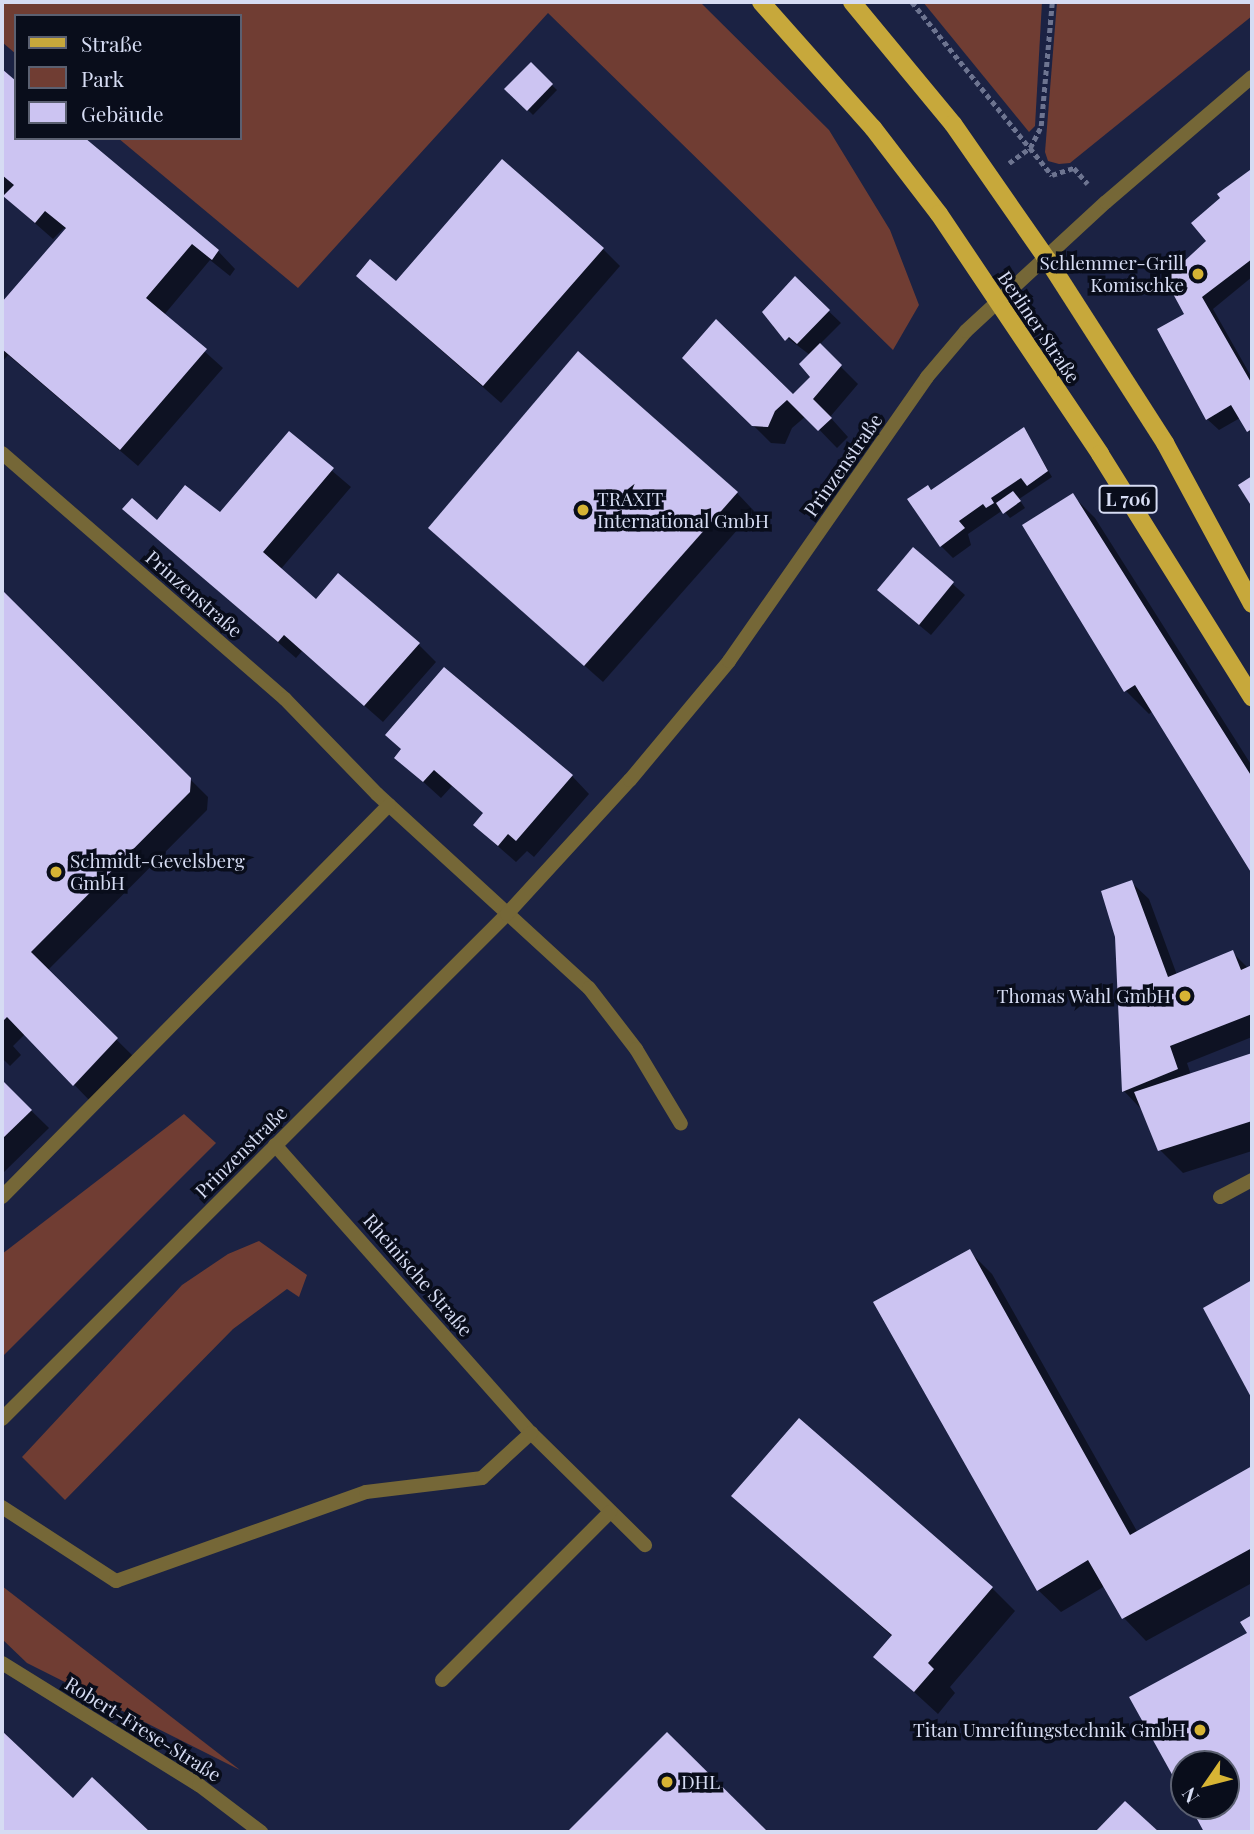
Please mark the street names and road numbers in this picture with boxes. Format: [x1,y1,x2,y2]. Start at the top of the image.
street label: Berliner Straße [993,267,1085,387]
street label: Prinzenstraße [799,409,887,521]
road number: L 706 [1098,485,1158,514]
street label: Prinzenstraße [141,546,247,642]
street label: Prinzenstraße [190,1101,292,1203]
street label: Rheinische Straße [359,1209,477,1341]
street label: Robert-Frese-Straße [61,1672,225,1786]

